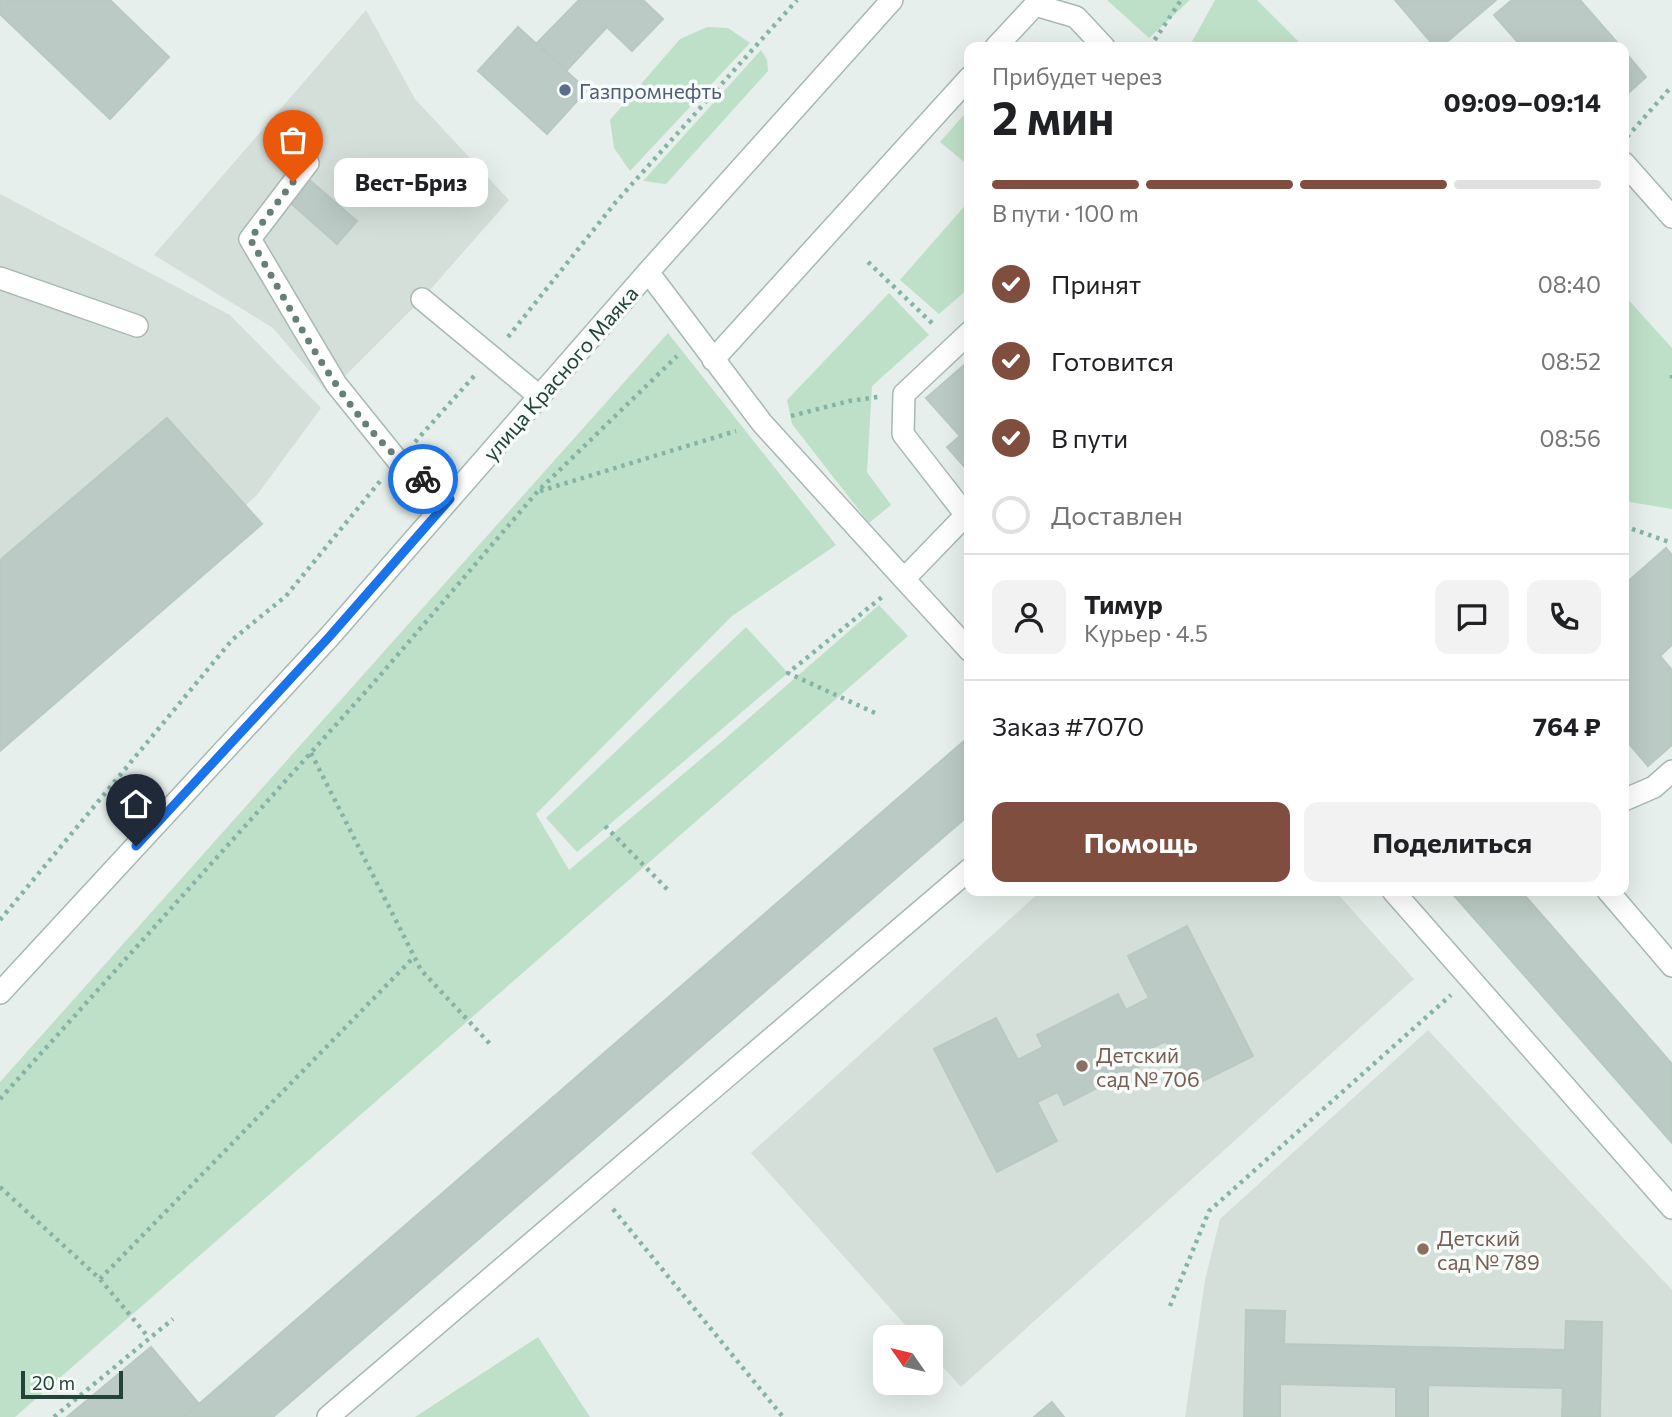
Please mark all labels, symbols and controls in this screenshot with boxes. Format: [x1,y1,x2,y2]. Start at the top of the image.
text: Прибудет через [992,62,1162,90]
place label: Газпромнефть [579,78,722,103]
marker: Газпромнефть [557,82,573,98]
text: 09:09–09:14 [1444,86,1601,117]
text: 2 мин [992,88,1114,144]
pin [263,110,323,182]
icon: bag [274,121,312,159]
callout: Вест-Бриз [335,158,489,206]
text: Вест-Бриз [355,168,467,196]
text: В пути · 100 m [992,199,1139,227]
icon: check [992,265,1030,303]
text: Принят [1051,268,1141,299]
text: 08:40 [1538,270,1601,298]
street label: улица Красного Маяка [477,281,643,465]
icon: check [992,342,1030,380]
text: Готовится [1051,345,1174,376]
text: 08:52 [1541,347,1601,375]
icon: check [992,419,1030,457]
text: В пути [1051,422,1128,453]
text: 08:56 [1539,424,1601,452]
courier [388,444,458,514]
icon: bike [404,460,442,498]
text: Доставлен [1051,499,1183,530]
button: person [992,580,1066,654]
button: chat [1435,580,1509,654]
button: phone [1527,580,1601,654]
text: Тимур [1084,588,1163,619]
text: Курьер · 4.5 [1084,619,1208,647]
text: Заказ #7070 [992,710,1144,741]
text: 764 ₽ [1533,710,1601,741]
pin [106,774,166,846]
icon: home [117,785,155,823]
button: Помощь [992,802,1290,882]
button: Поделиться [1304,802,1601,882]
place label: Детский сад № 706 [1096,1042,1200,1091]
marker: Детский сад № 706 [1074,1058,1090,1074]
place label: Детский сад № 789 [1437,1225,1540,1274]
marker: Детский сад № 789 [1415,1241,1431,1257]
north arrow [873,1325,943,1395]
map controls [873,1325,943,1395]
scale bar [21,1368,122,1400]
text: 20 m [32,1371,75,1394]

